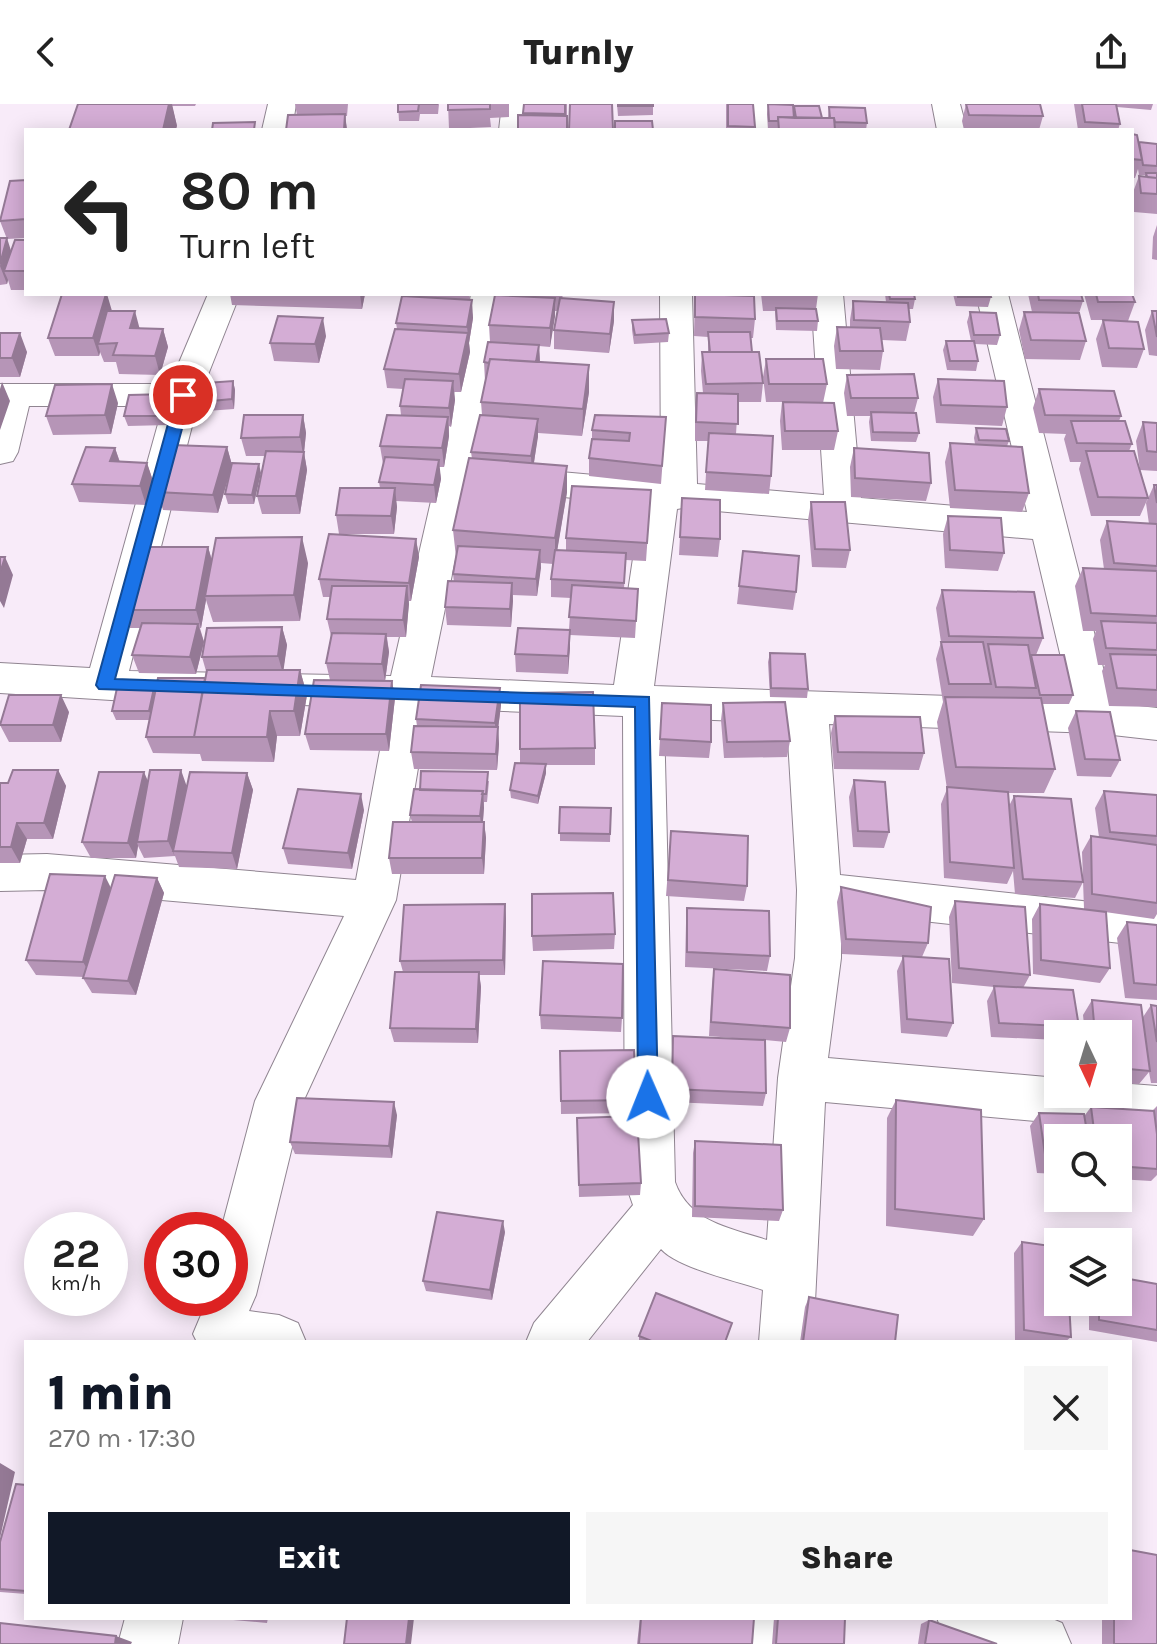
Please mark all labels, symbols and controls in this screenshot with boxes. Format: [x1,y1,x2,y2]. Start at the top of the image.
icon: back [24,30,68,74]
icon: share [1089,30,1133,74]
text: Turnly [523,31,634,73]
text: 80 m [180,158,319,223]
icon: left [48,160,152,264]
text: Turn left [180,225,315,267]
pin [149,361,217,429]
icon: arrive [161,373,205,417]
north arrow [1044,1020,1132,1108]
map controls [1044,1020,1132,1316]
position arrow [606,1055,690,1139]
button: search [1044,1124,1132,1212]
speed limit sign: 30 [144,1212,248,1316]
button: layers [1044,1228,1132,1316]
text: 22 [52,1230,100,1277]
text: km/h [51,1272,101,1295]
text: 1 min [48,1365,174,1421]
button: close [1024,1366,1108,1450]
text: 270 m · 17:30 [48,1423,196,1454]
button: Exit [48,1512,570,1604]
button: Share [586,1512,1108,1604]

